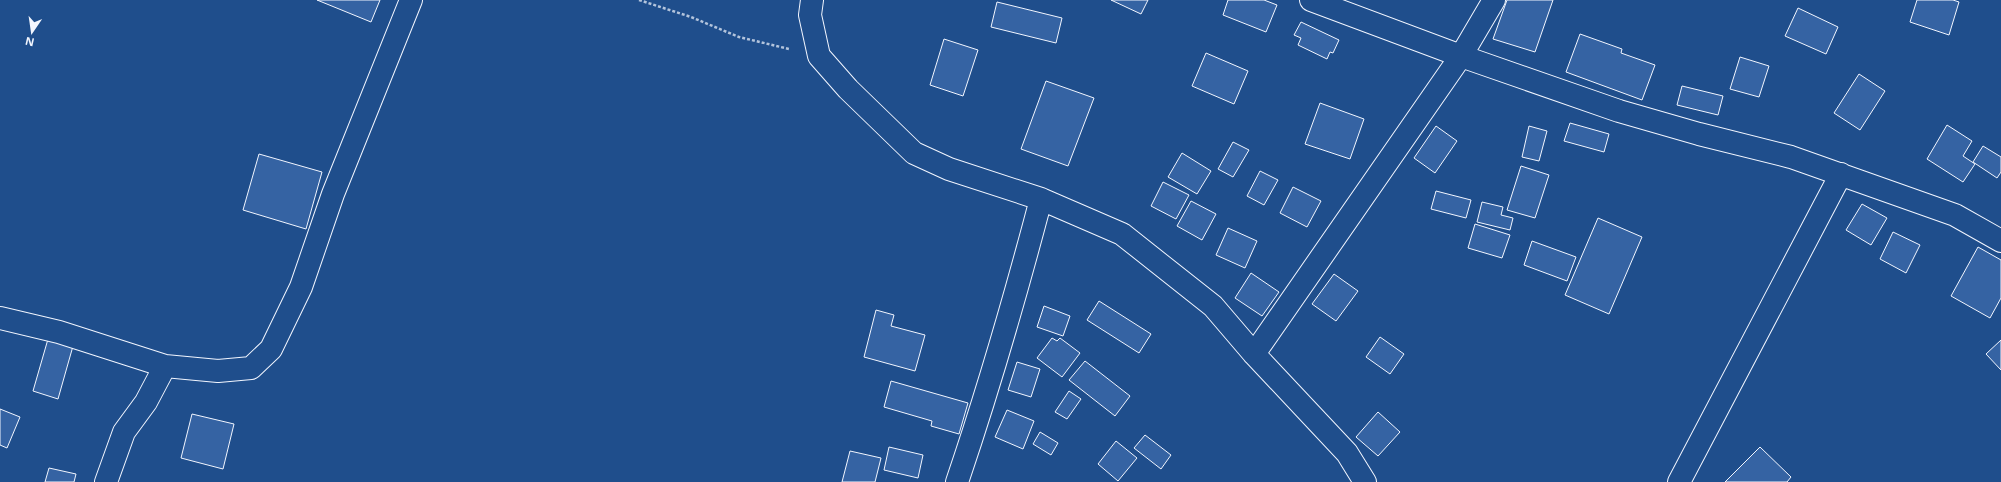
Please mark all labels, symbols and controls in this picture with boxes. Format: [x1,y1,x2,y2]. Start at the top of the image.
north arrow [12,12,52,52]
text: N [24,34,36,51]

